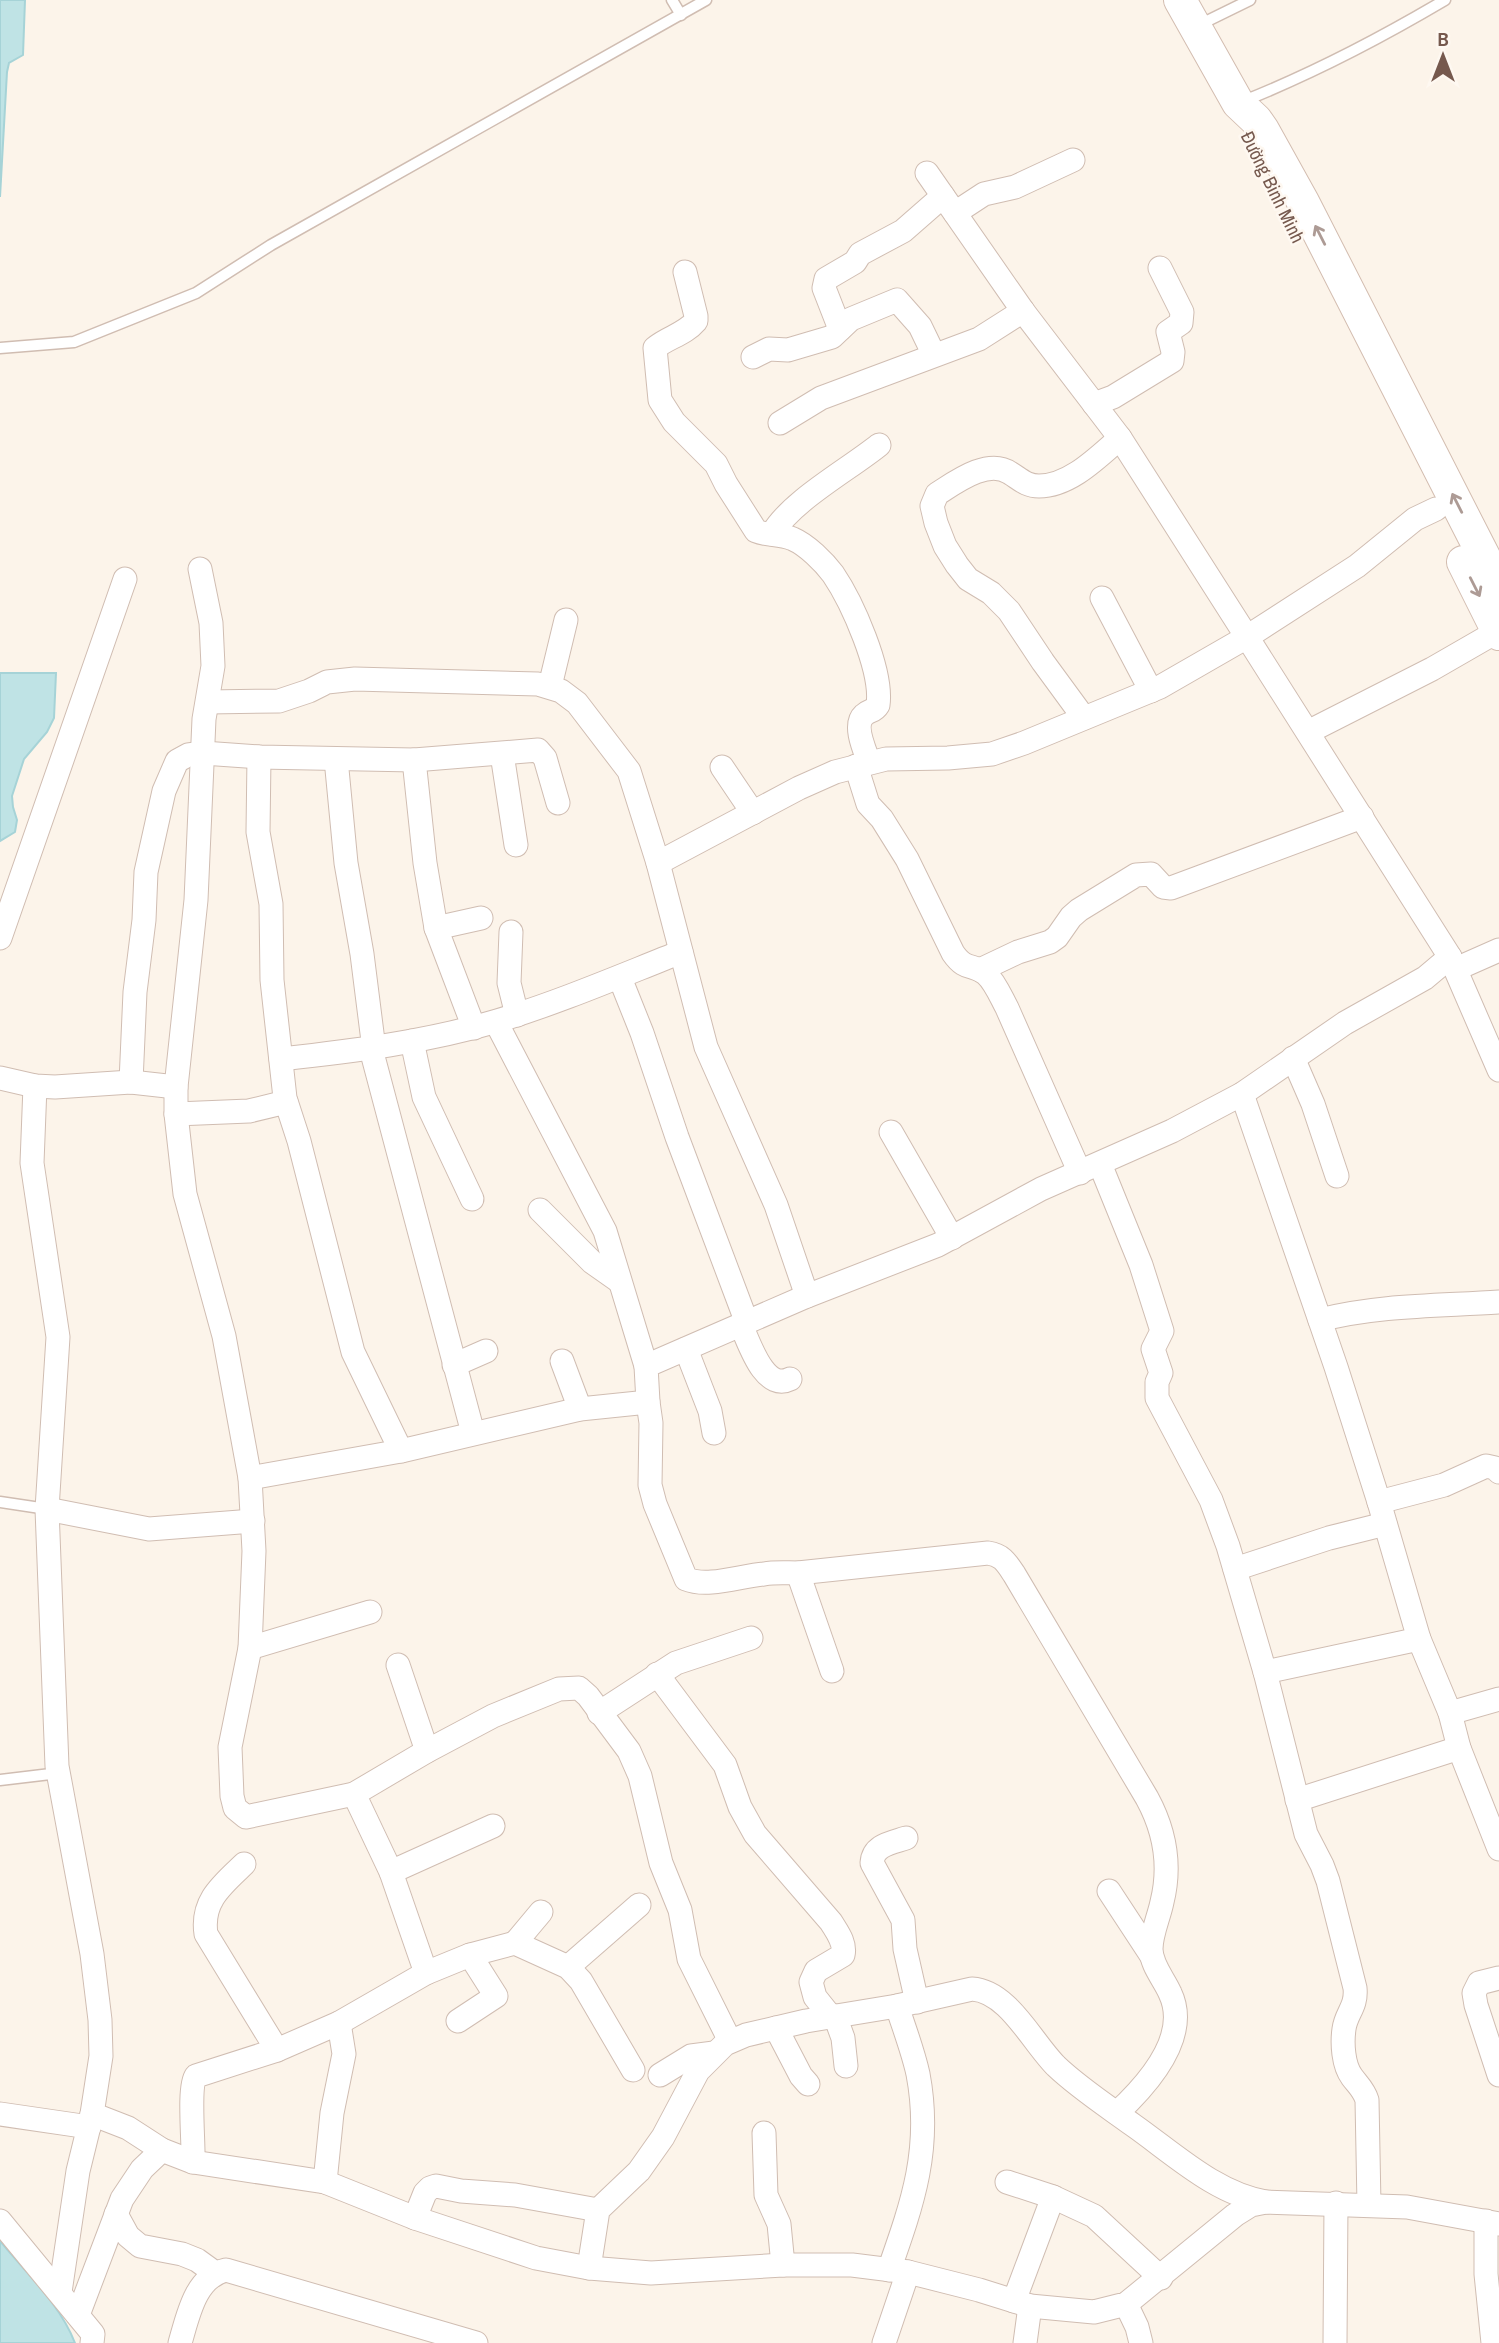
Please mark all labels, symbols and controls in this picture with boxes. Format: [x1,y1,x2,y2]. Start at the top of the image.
north arrow [1408,21,1478,91]
text: B [1437,26,1449,52]
street label: Đường Binh Minh [1235,127,1311,247]
one-way arrow [1312,226,1326,246]
one-way arrow [1450,493,1463,514]
one-way arrow [1469,576,1483,597]

